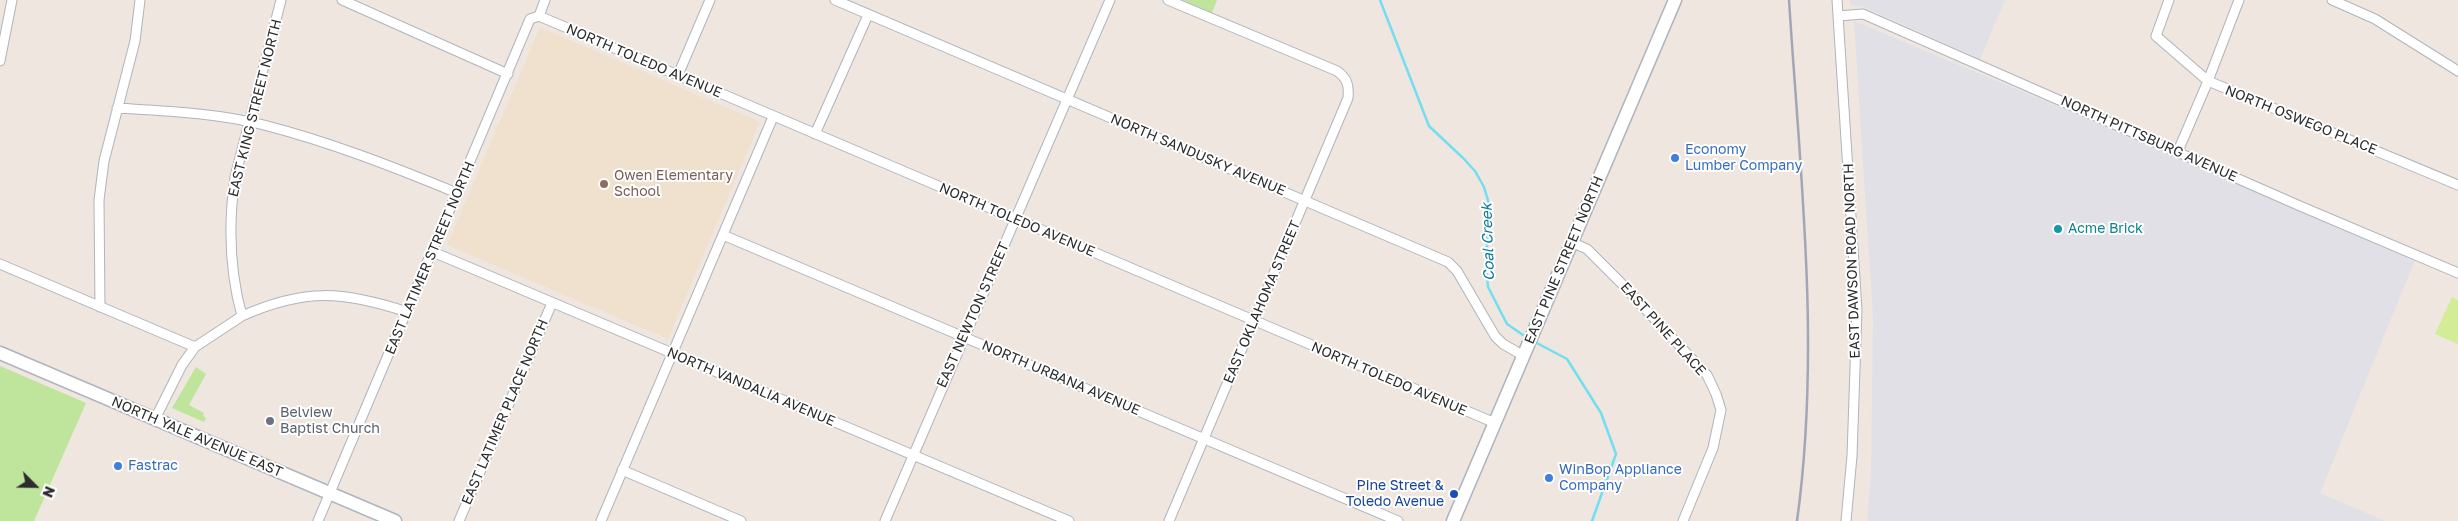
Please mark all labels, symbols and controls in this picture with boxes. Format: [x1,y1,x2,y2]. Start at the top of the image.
street label: EAST KING STREET NORTH [225,17,285,199]
street label: NORTH TOLEDO AVENUE [564,21,724,101]
street label: NORTH OSWEGO PLACE [2222,82,2380,158]
street label: NORTH PITTSBURG AVENUE [2058,92,2240,186]
street label: NORTH SANDUSKY AVENUE [1108,110,1288,200]
place label: Economy Lumber Company [1685,142,1802,174]
marker: Economy Lumber Company [1669,152,1681,164]
street label: EAST LATIMER STREET NORTH [382,159,478,357]
street label: EAST DAWSON ROAD NORTH [1840,163,1864,359]
place label: Owen Elementary School [614,168,733,200]
street label: EAST PINE STREET NORTH [1521,173,1607,347]
marker: Owen Elementary School [598,178,610,190]
street label: NORTH TOLEDO AVENUE [937,180,1097,260]
water label: Coal Creek [1478,203,1498,281]
street label: EAST OKLAHOMA STREET [1220,218,1304,386]
place label: Acme Brick [2068,221,2143,237]
marker: Acme Brick [2052,223,2064,235]
street label: EAST NEWTON STREET [933,240,1013,390]
street label: EAST PINE PLACE [1617,279,1709,379]
street label: EAST LATIMER PLACE NORTH [458,317,552,507]
street label: NORTH URBANA AVENUE [979,337,1143,419]
street label: NORTH TOLEDO AVENUE [1309,339,1469,419]
street label: NORTH VANDALIA AVENUE [664,344,838,430]
street label: NORTH YALE AVENUE EAST [109,393,285,481]
place label: Belview Baptist Church [280,405,380,438]
marker: Belview Baptist Church [264,415,276,427]
place label: Fastrac [128,458,178,474]
marker: Fastrac [112,460,124,472]
north arrow [10,461,60,511]
place label: WinBop Appliance Company [1559,462,1682,494]
marker: WinBop Appliance Company [1543,472,1555,484]
place label: Pine Street & Toledo Avenue [1346,478,1444,511]
text: N [39,484,59,500]
marker: Pine Street & Toledo Avenue [1448,488,1460,500]

